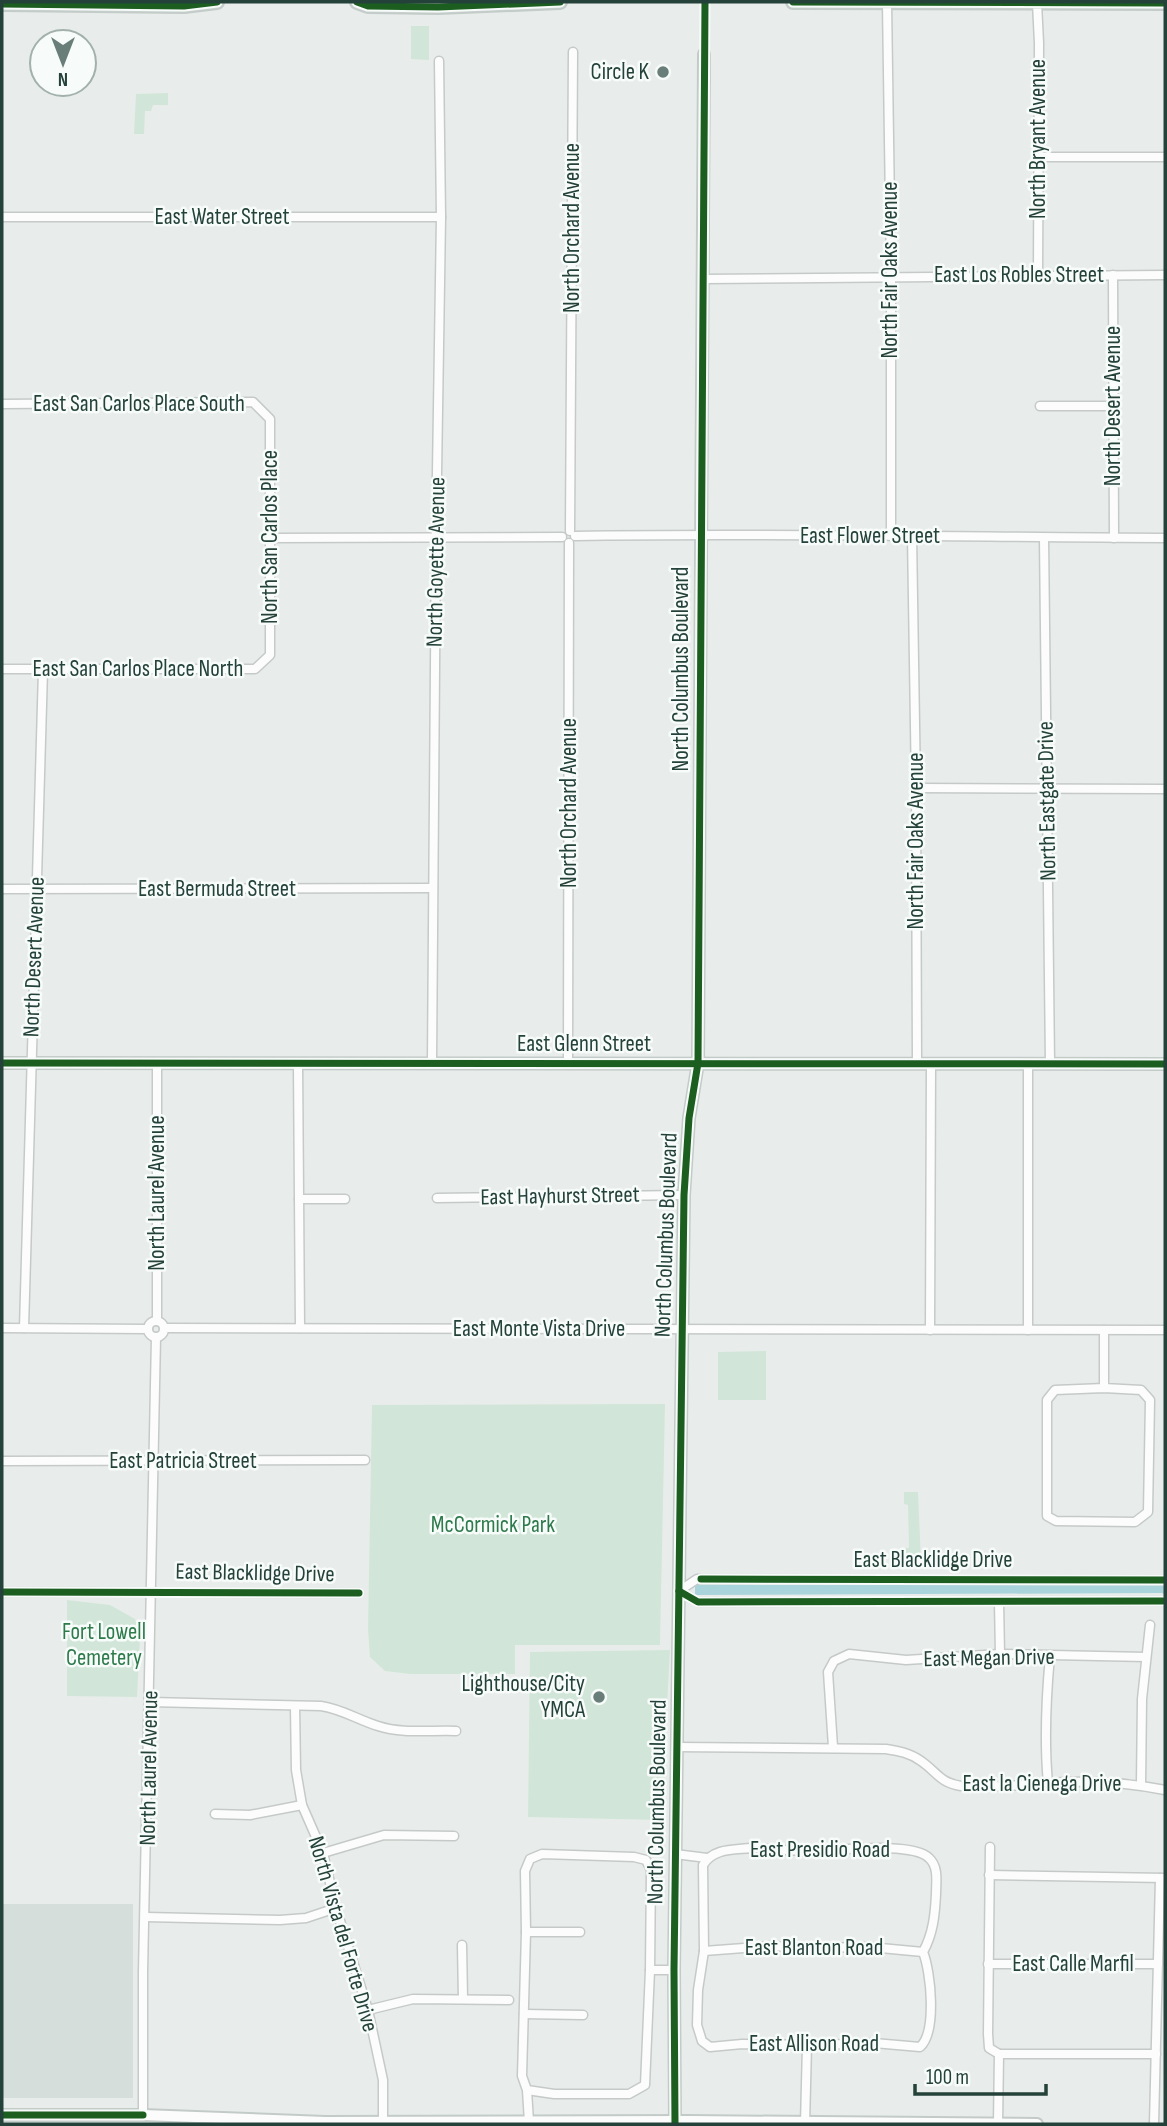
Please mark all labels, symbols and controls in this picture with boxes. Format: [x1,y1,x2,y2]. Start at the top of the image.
north arrow [28,28,98,98]
place label: Circle K [590,58,650,86]
street label: North Bryant Avenue [1024,59,1052,219]
marker: Circle K [655,64,671,80]
text: N [58,67,68,90]
street label: North Orchard Avenue [558,143,586,313]
street label: North Fair Oaks Avenue [876,182,904,358]
street label: East Water Street [155,203,290,231]
street label: East Los Robles Street [934,261,1104,289]
street label: North Desert Avenue [1099,326,1127,486]
street label: East San Carlos Place South [33,390,245,418]
street label: North San Carlos Place [256,450,284,624]
street label: North Goyette Avenue [421,477,451,647]
street label: East Flower Street [800,522,940,550]
street label: North Columbus Boulevard [667,567,695,771]
street label: East San Carlos Place North [33,655,243,683]
street label: North Orchard Avenue [555,718,583,888]
street label: North Eastgate Drive [1032,721,1062,881]
street label: North Fair Oaks Avenue [902,753,930,929]
street label: East Bermuda Street [138,875,296,903]
street label: North Desert Avenue [17,876,51,1038]
street label: East Glenn Street [517,1030,651,1058]
street label: North Laurel Avenue [143,1115,171,1271]
street label: North Columbus Boulevard [648,1132,684,1338]
street label: East Hayhurst Street [480,1181,640,1211]
street label: East Monte Vista Drive [453,1315,625,1343]
street label: East Patricia Street [109,1447,257,1475]
park label: McCormick Park [431,1511,555,1539]
street label: East Blacklidge Drive [853,1546,1013,1574]
street label: East Blacklidge Drive [175,1558,335,1588]
park label: Fort Lowell Cemetery [62,1618,146,1672]
street label: East Megan Drive [923,1643,1055,1673]
place label: Lighthouse/City YMCA [461,1670,585,1724]
marker: Lighthouse/City YMCA [591,1689,607,1705]
street label: North Laurel Avenue [134,1690,164,1846]
street label: North Columbus Boulevard [641,1699,673,1905]
street label: East la Cienega Drive [962,1770,1122,1798]
street label: North Vista del Forte Drive [302,1833,384,2035]
street label: East Presidio Road [750,1836,890,1864]
street label: East Blanton Road [745,1934,883,1962]
street label: East Calle Marfil [1012,1950,1134,1978]
street label: East Allison Road [749,2030,879,2058]
scale bar [915,2052,1046,2096]
text: 100 m [926,2065,969,2090]

